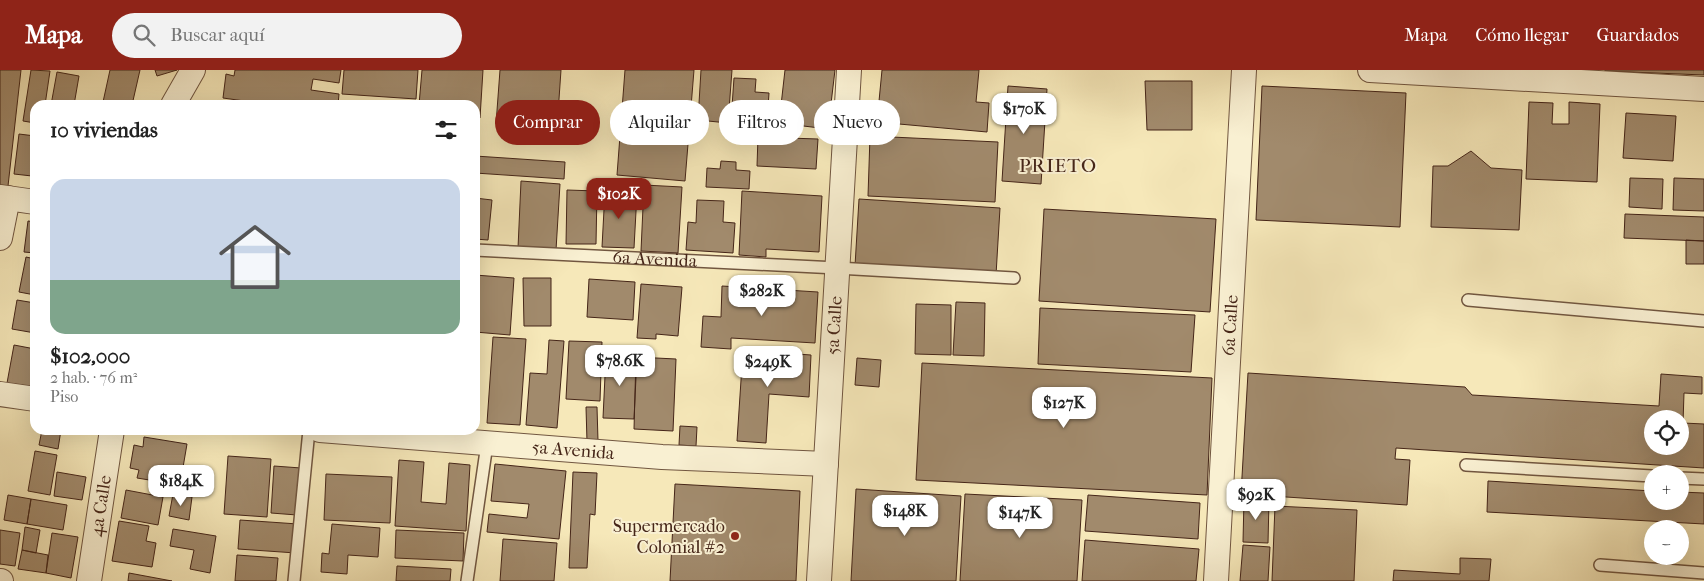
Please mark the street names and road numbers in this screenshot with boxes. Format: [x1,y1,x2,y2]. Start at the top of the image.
street label: 6a Avenida [612,246,698,272]
street label: 6a Calle [1218,294,1242,356]
street label: 5a Calle [822,295,846,356]
street label: 5a Avenida [531,436,616,464]
street label: 4a Calle [85,474,116,538]

